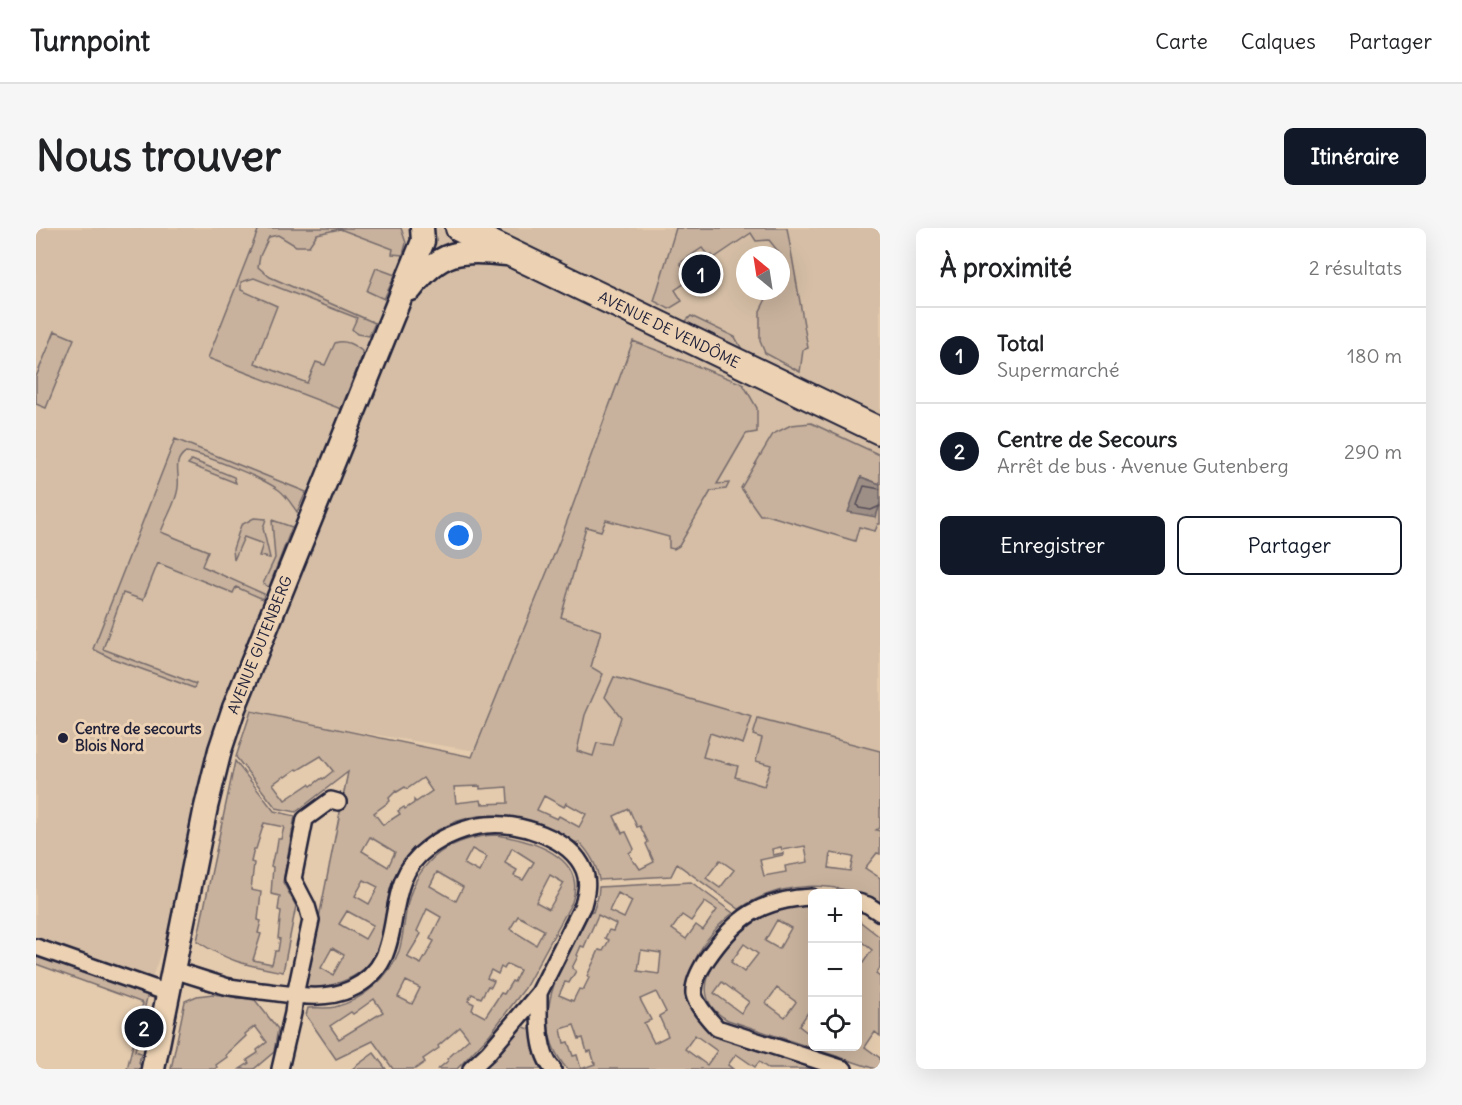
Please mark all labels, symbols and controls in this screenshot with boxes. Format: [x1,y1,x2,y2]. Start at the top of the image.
text: Turnpoint [30,23,150,59]
text: Carte [1155,28,1208,55]
text: Calques [1241,28,1316,55]
text: Partager [1349,28,1432,55]
button: Itinéraire [1284,128,1426,185]
text: Nous trouver [36,130,281,182]
north arrow [736,246,790,300]
text: À proximité [940,251,1072,284]
pin: 1 [682,252,720,296]
text: 2 résultats [1309,255,1402,280]
street label: AVENUE DE VENDÔME [595,286,744,372]
text: Total [997,329,1044,357]
text: 1 [956,343,963,368]
text: 180 m [1347,343,1402,368]
text: Supermarché [997,357,1120,382]
text: Centre de Secours [997,425,1177,453]
text: 2 [954,439,965,464]
text: 290 m [1344,439,1402,464]
text: Arrêt de bus · Avenue Gutenberg [997,453,1289,478]
button: Enregistrer [940,516,1165,575]
button: Partager [1177,516,1402,575]
your location [444,521,473,550]
street label: AVENUE GUTENBERG [223,573,296,717]
place label: Centre de secourts Blois Nord [75,719,202,755]
marker: Centre de secourts Blois Nord [56,731,70,745]
map controls [808,889,862,1051]
button: + [808,889,862,943]
button: − [808,943,862,997]
button: locate [808,997,862,1051]
pin: 2 [124,1006,164,1050]

